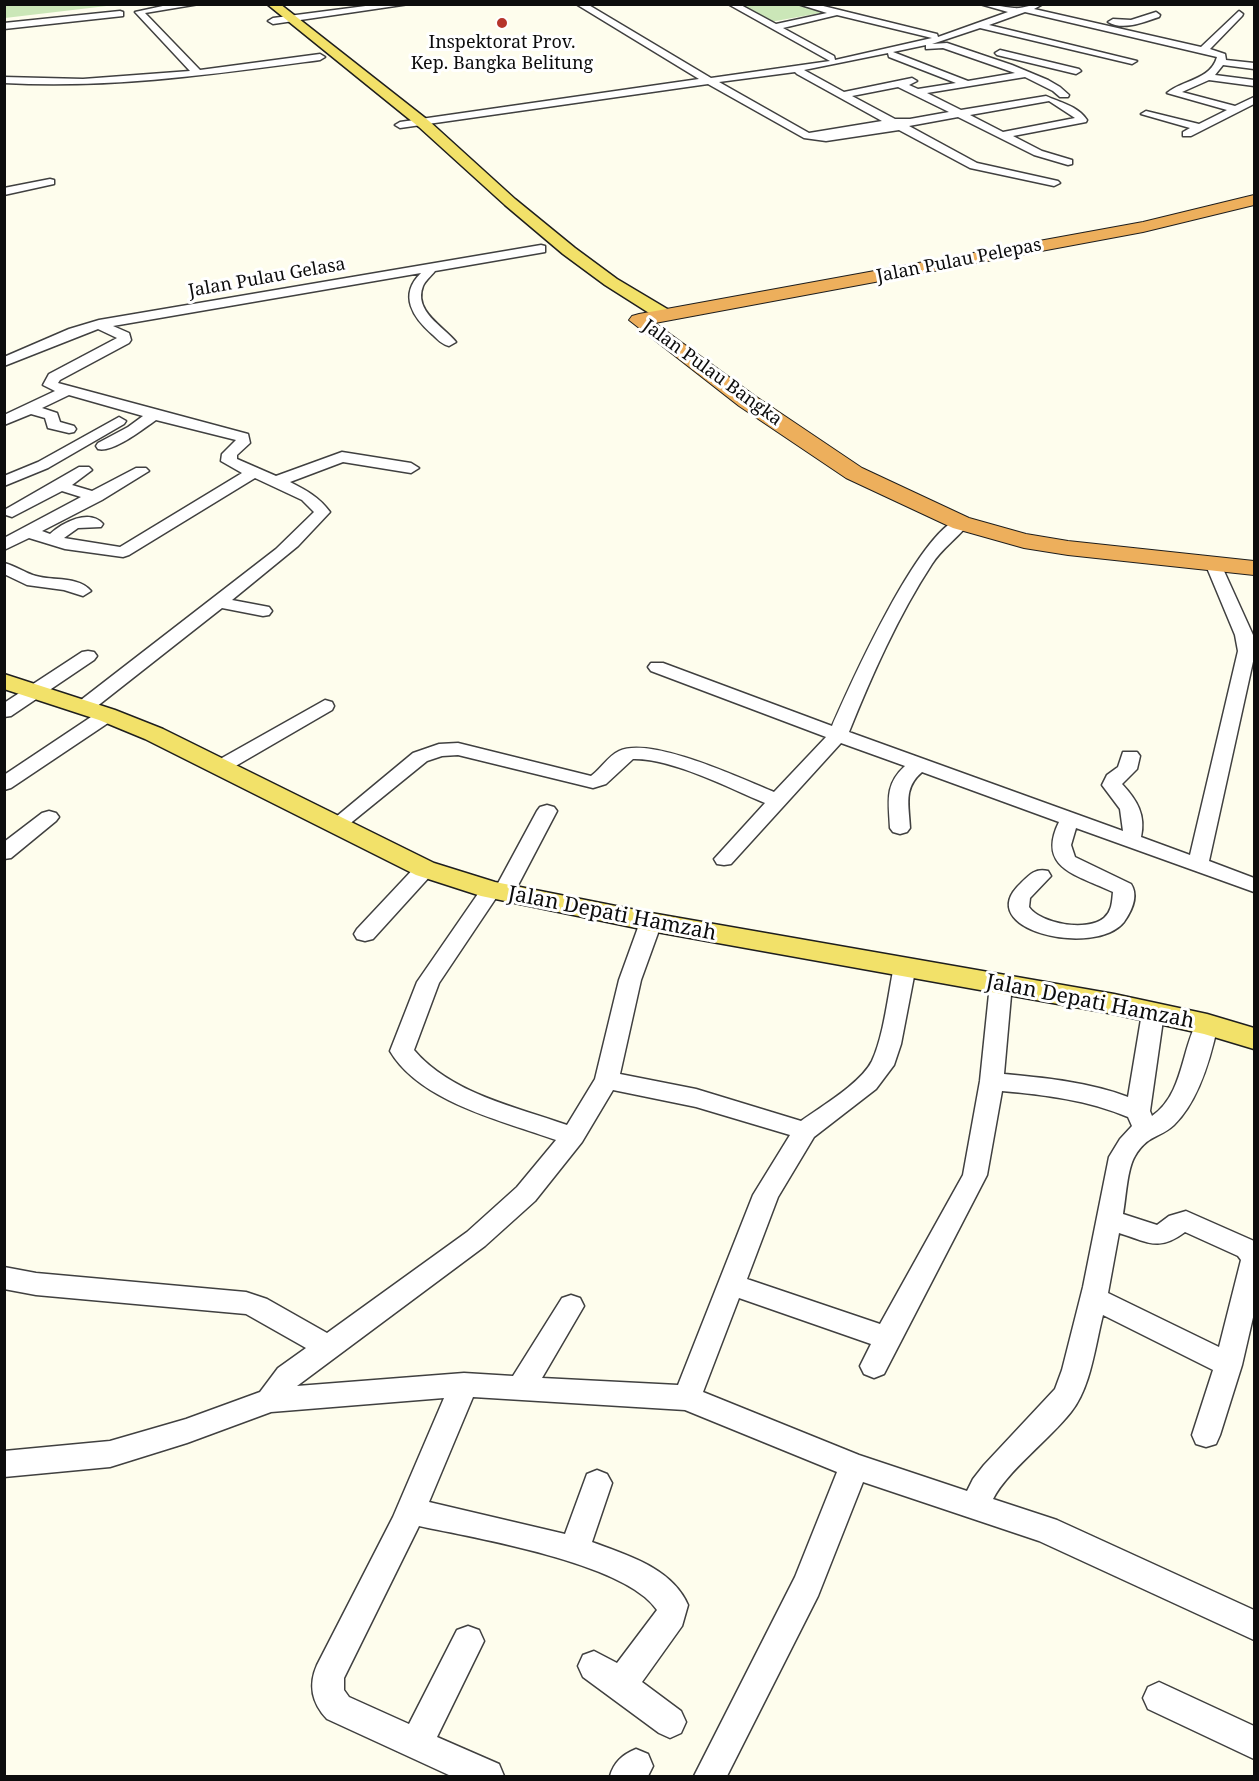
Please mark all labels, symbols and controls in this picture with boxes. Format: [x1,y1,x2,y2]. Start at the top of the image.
marker: Inspektorat Prov. Kep. Bangka Belitung [495,16,509,30]
place label: Inspektorat Prov. Kep. Bangka Belitung [411,32,593,74]
street label: Jalan Pulau Pelepas [875,234,1043,288]
street label: Jalan Pulau Gelasa [187,254,347,302]
street label: Jalan Pulau Bangka [638,315,786,431]
street label: Jalan Depati Hamzah [506,881,718,947]
street label: Jalan Depati Hamzah [984,969,1196,1035]

